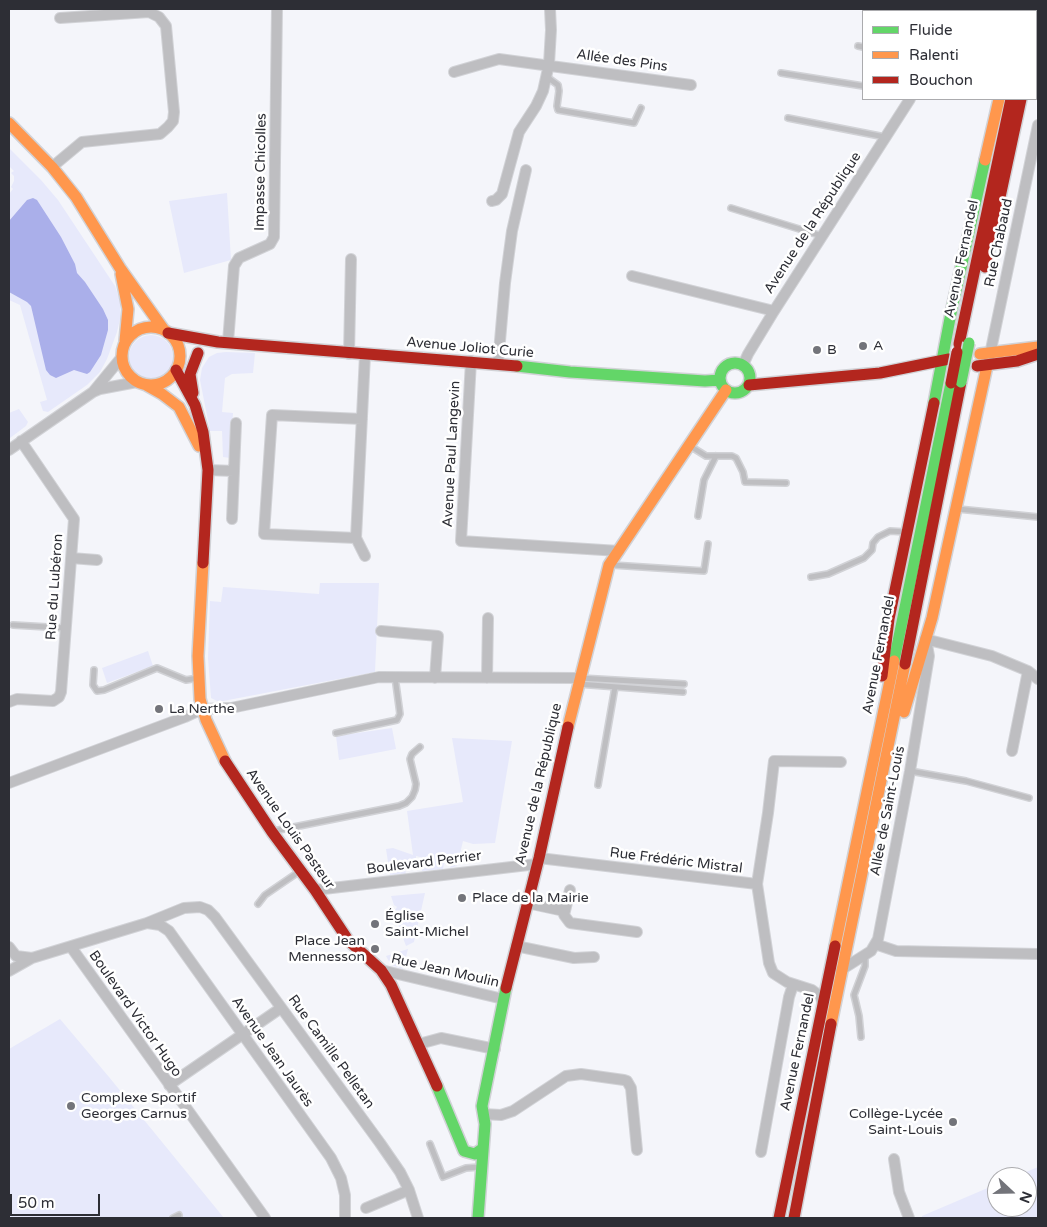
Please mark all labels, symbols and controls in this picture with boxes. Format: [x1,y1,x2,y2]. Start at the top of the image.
legend [862,10,1037,100]
text: Fluide [909,21,953,39]
street label: Allée des Pins [575,46,669,76]
text: Ralenti [909,46,959,64]
text: Bouchon [909,71,973,89]
street label: Impasse Chicolles [252,113,270,231]
street label: Avenue de la République [761,149,865,297]
street label: Rue Chabaud [981,197,1017,289]
street label: Avenue Fernandel [941,198,983,320]
street label: Avenue Joliot Curie [405,334,535,362]
place label: A [873,338,883,354]
marker: A [857,340,869,352]
place label: B [827,342,837,358]
marker: B [811,344,823,356]
street label: Avenue Paul Langevin [440,380,464,528]
street label: Rue du Lubéron [43,533,67,641]
street label: Avenue Fernandel [859,594,899,716]
place label: La Nerthe [169,701,235,717]
street label: Avenue de la République [512,701,566,867]
marker: La Nerthe [153,703,165,715]
street label: Allée de Saint-Louis [867,745,909,877]
street label: Avenue Louis Pasteur [242,765,338,893]
street label: Rue Frédéric Mistral [609,845,743,877]
street label: Boulevard Perrier [366,848,482,878]
place label: Place de la Mairie [472,890,589,906]
marker: Place de la Mairie [456,892,468,904]
place label: Église Saint-Michel [385,908,469,940]
marker: Église Saint-Michel [369,918,381,930]
place label: Place Jean Mennesson [288,933,365,966]
marker: Place Jean Mennesson [369,943,381,955]
street label: Boulevard Victor Hugo [85,948,185,1080]
street label: Rue Jean Moulin [389,950,501,992]
street label: Avenue Fernandel [777,991,819,1113]
street label: Rue Camille Pelletan [284,992,378,1112]
street label: Avenue Jean Jaurès [228,994,316,1110]
place label: Complexe Sportif Georges Carnus [81,1090,196,1122]
marker: Complexe Sportif Georges Carnus [65,1100,77,1112]
place label: Collège-Lycée Saint-Louis [849,1106,943,1138]
marker: Collège-Lycée Saint-Louis [947,1116,959,1128]
north arrow [987,1167,1037,1217]
scale bar [12,1184,102,1216]
text: N [1016,1189,1035,1205]
text: 50 m [18,1194,55,1212]

